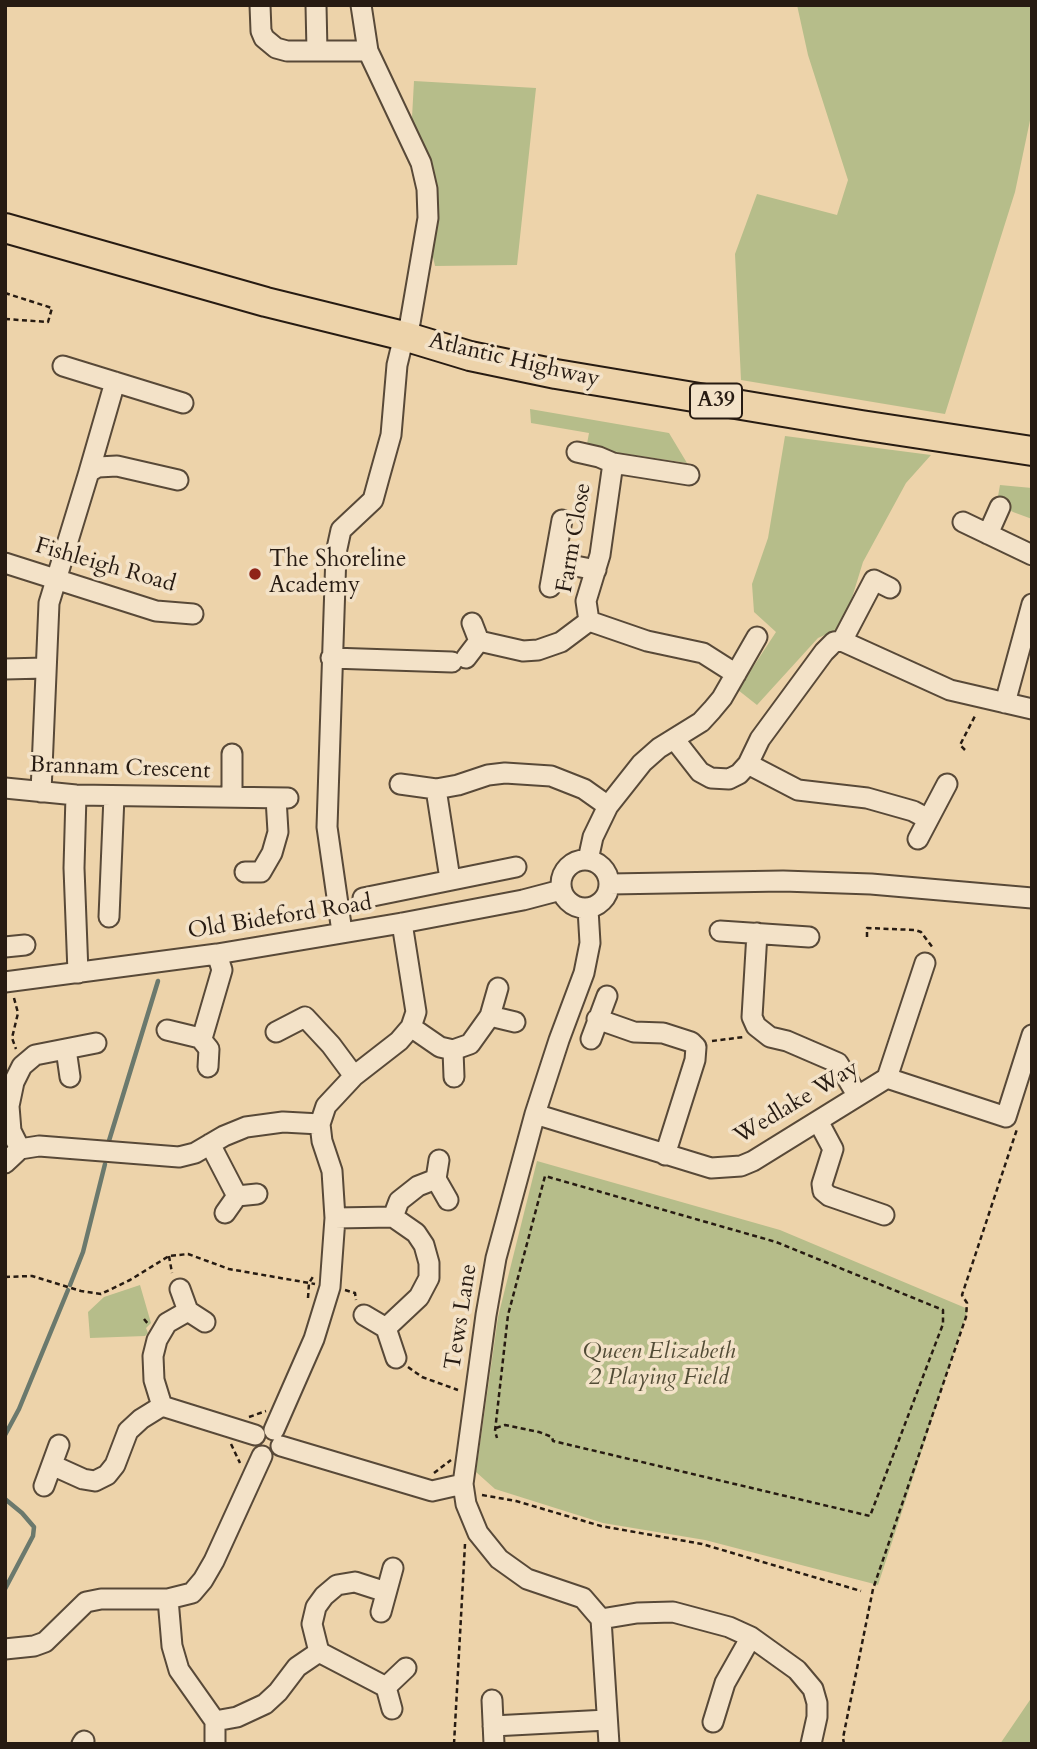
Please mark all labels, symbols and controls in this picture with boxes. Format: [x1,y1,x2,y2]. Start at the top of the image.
street label: Atlantic Highway [426,328,602,394]
road number: A39 [690,384,742,418]
street label: Farm Close [552,481,598,595]
street label: Fishleigh Road [32,533,178,599]
place label: The Shoreline Academy [269,547,406,601]
marker: The Shoreline Academy [247,566,263,582]
street label: Brannam Crescent [29,752,211,786]
street label: Old Bideford Road [186,890,374,946]
street label: Wedlake Way [730,1055,864,1151]
street label: Tews Lane [440,1262,484,1372]
park label: Queen Elizabeth 2 Playing Field [583,1339,735,1393]

